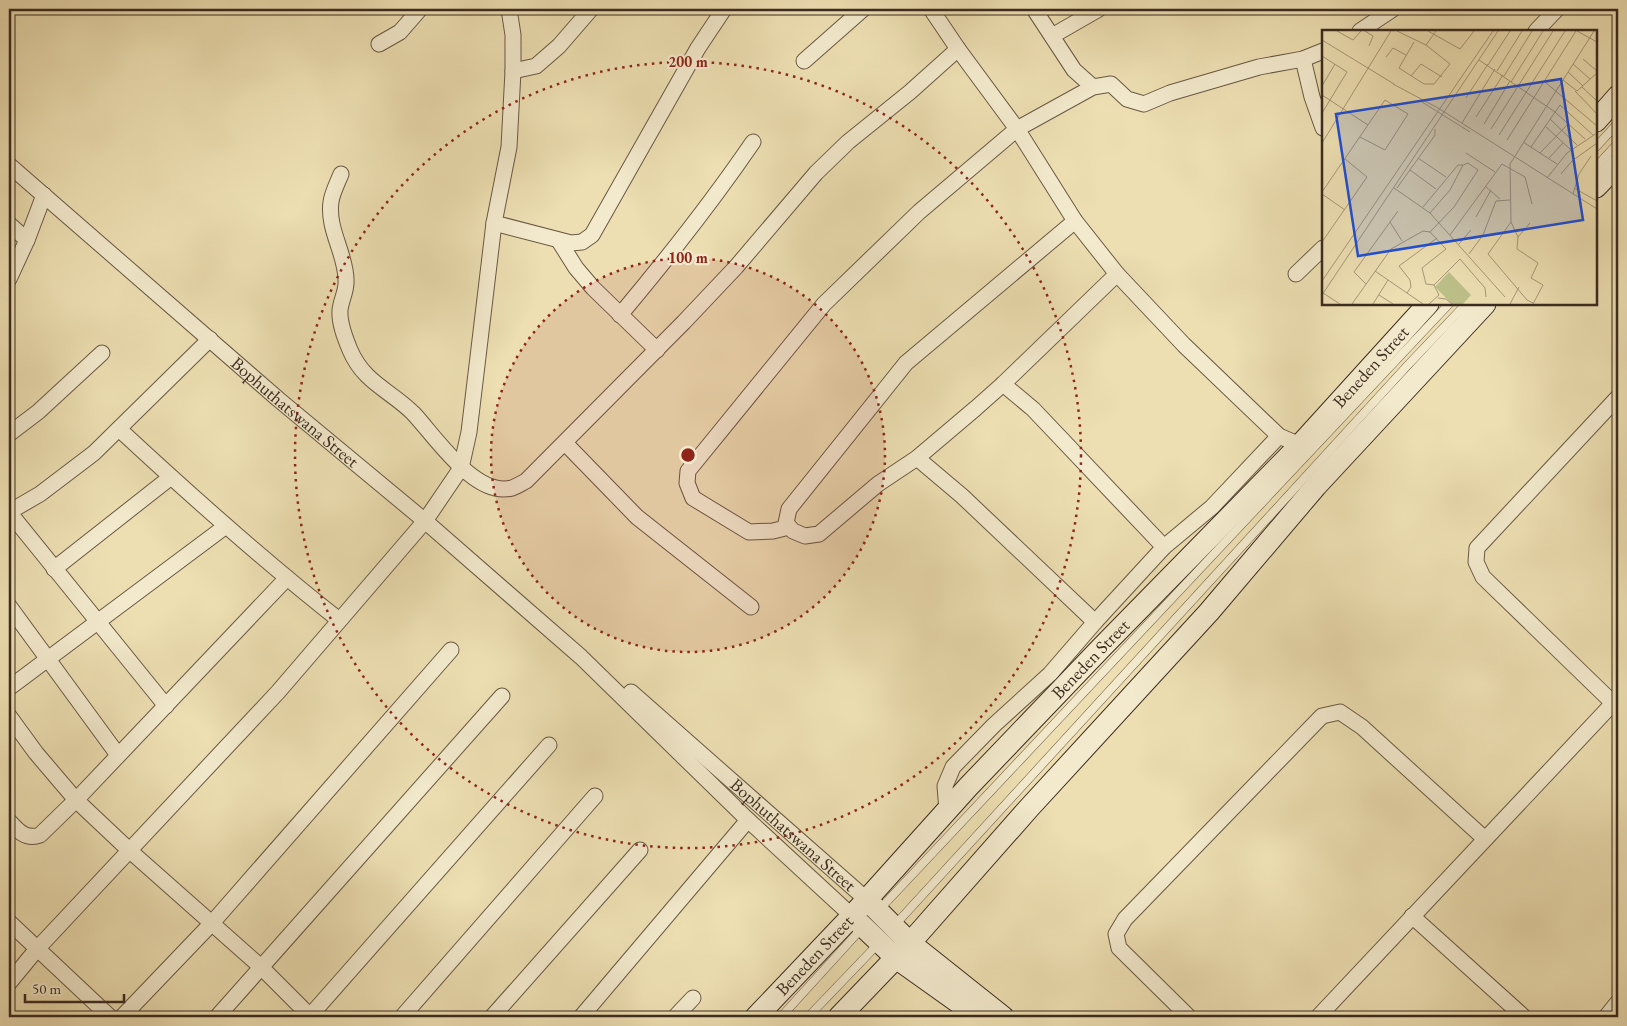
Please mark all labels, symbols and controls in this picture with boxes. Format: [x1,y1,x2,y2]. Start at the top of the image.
inset map [1322,30,1597,305]
text: 200 m [668,52,708,71]
text: 100 m [668,248,708,267]
street label: Beneden Street [1327,320,1414,412]
street label: Bophuthatswana Street [227,351,364,473]
centre of rings [679,446,697,464]
street label: Beneden Street [1046,614,1134,704]
street label: Bophuthatswana Street [726,773,861,896]
street label: Beneden Street [770,910,858,1000]
scale bar [25,971,124,1003]
text: 50 m [32,979,61,998]

